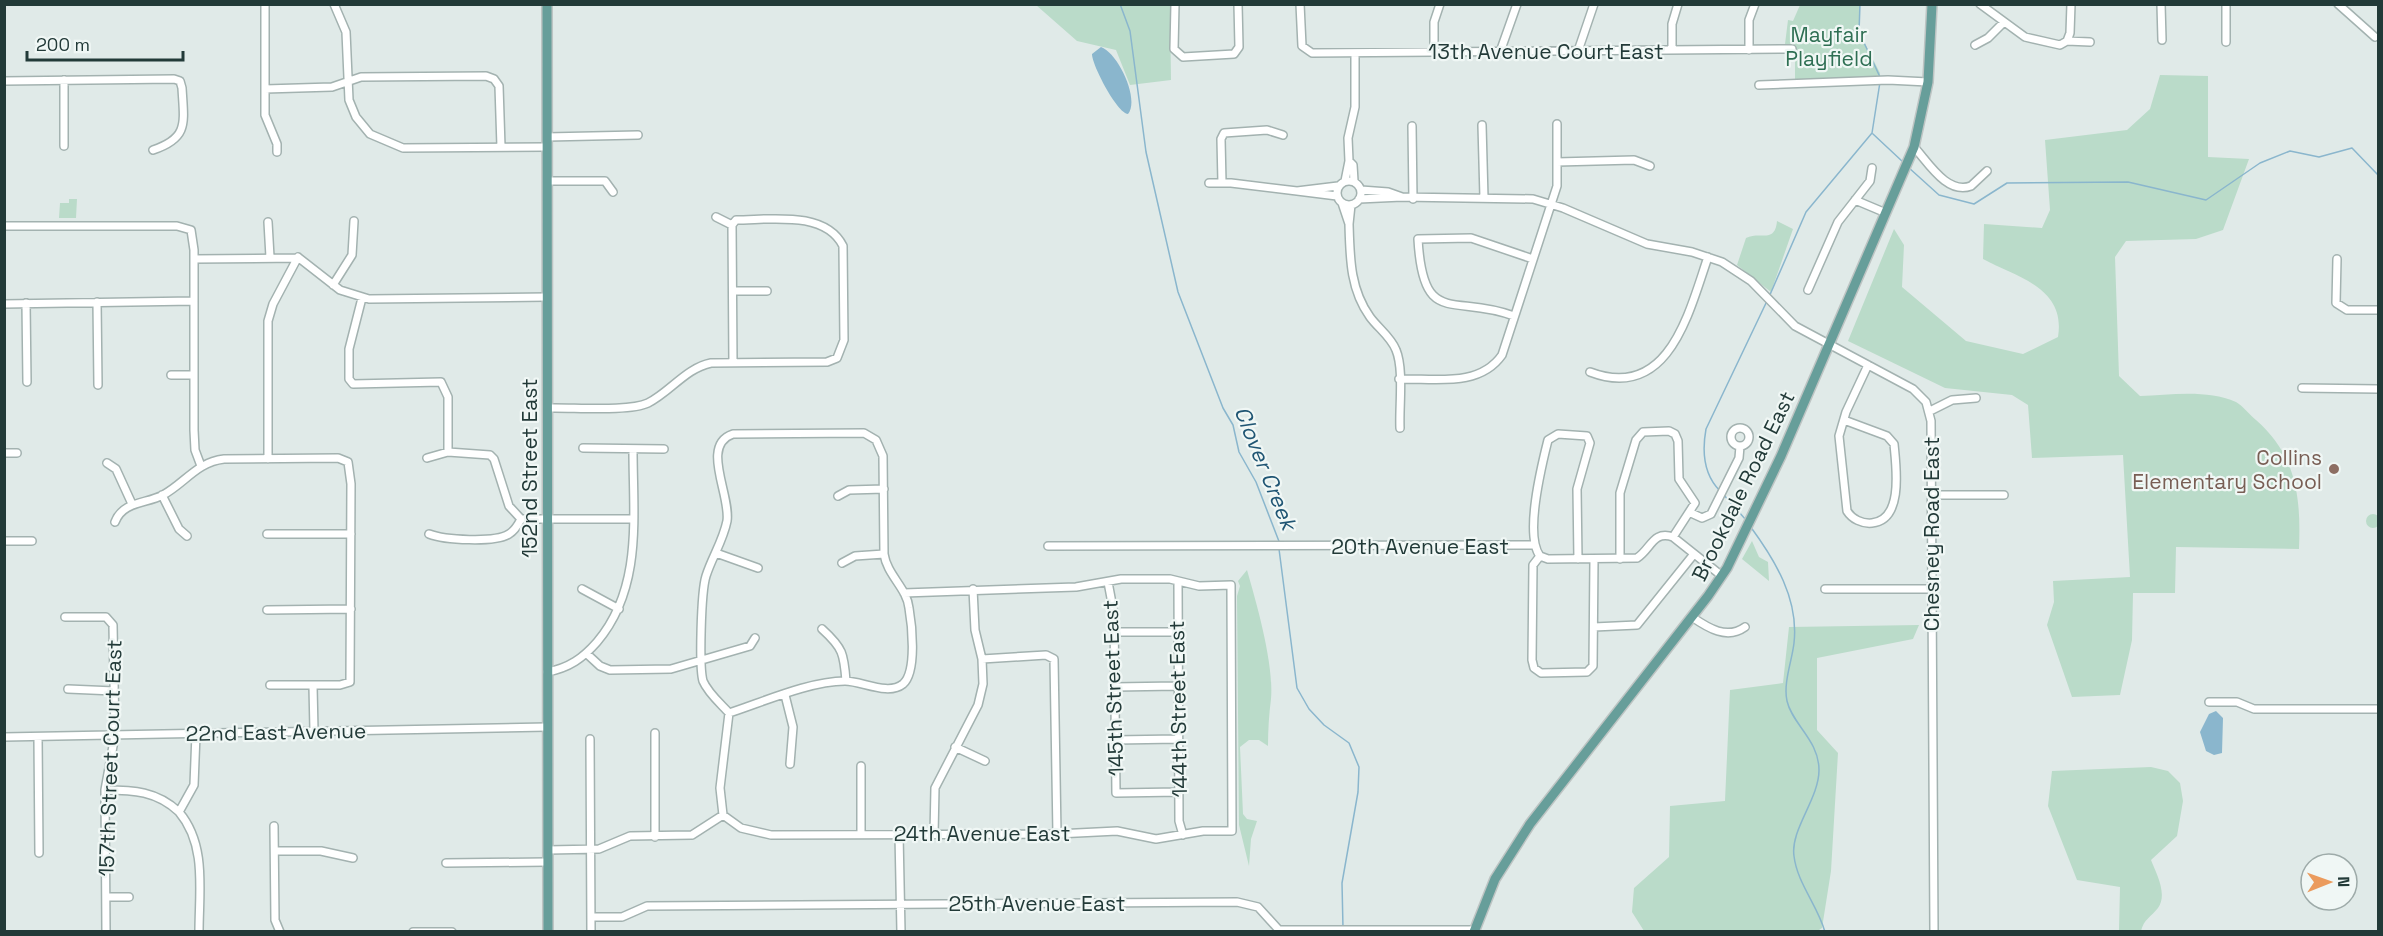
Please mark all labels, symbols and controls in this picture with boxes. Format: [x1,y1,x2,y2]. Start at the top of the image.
park label: Mayfair Playfield [1785,21,1873,72]
scale bar [27,24,183,62]
text: 200 m [36,33,90,56]
street label: 13th Avenue Court East [1428,38,1664,65]
street label: 152nd Street East [516,378,543,558]
street label: Brookdale Road East [1685,387,1801,585]
water label: Clover Creek [1228,402,1304,536]
street label: Chesney Road East [1918,437,1945,631]
place label: Collins Elementary School [2132,444,2322,495]
marker: Collins Elementary School [2327,462,2341,476]
street label: 20th Avenue East [1331,533,1509,560]
street label: 145th Street East [1096,599,1130,777]
street label: 144th Street East [1163,620,1193,798]
street label: 157th Street Court East [92,639,128,877]
street label: 22nd East Avenue [185,717,367,747]
street label: 24th Avenue East [894,820,1070,847]
north arrow [2299,852,2359,912]
text: N [2333,876,2354,887]
street label: 25th Avenue East [949,890,1125,917]

